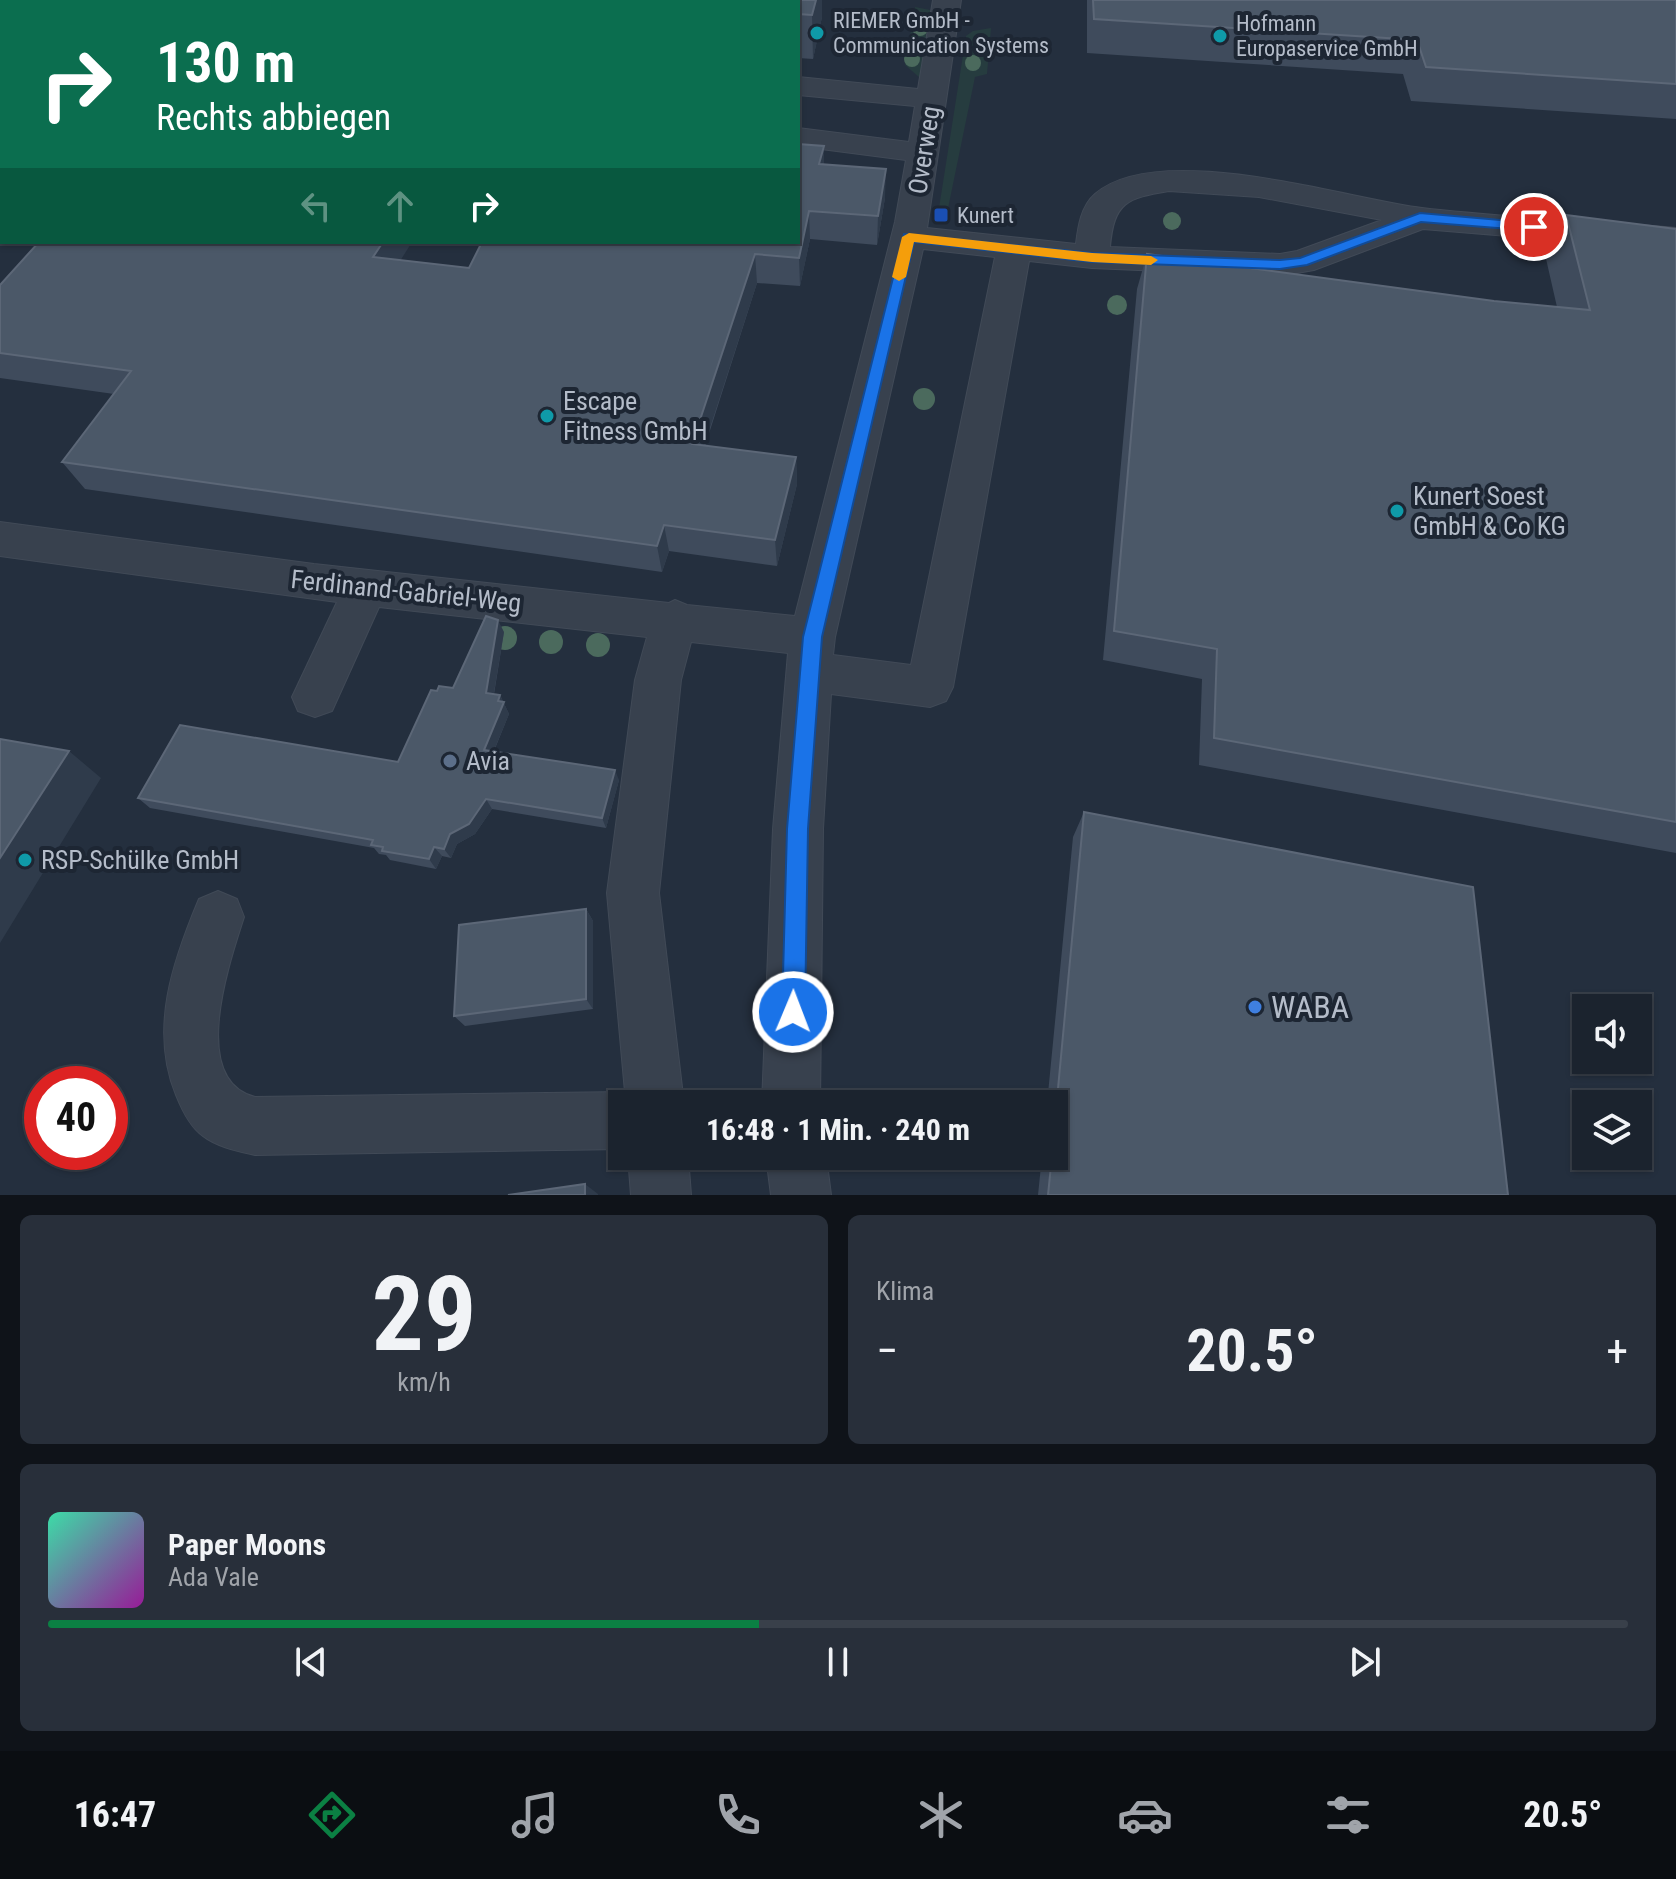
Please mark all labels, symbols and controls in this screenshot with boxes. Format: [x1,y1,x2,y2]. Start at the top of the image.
place label: RIEMER GmbH - Communication Systems [833,8,1049,58]
place label: Hofmann Europaservice GmbH [1236,11,1418,61]
marker: RIEMER GmbH - Communication Systems [808,24,826,42]
marker: Hofmann Europaservice GmbH [1211,27,1229,45]
text: 130 m [156,30,295,96]
icon: right [24,32,128,136]
text: Rechts abbiegen [156,97,391,139]
street label: Overweg [902,104,946,196]
icon: left [294,184,338,228]
icon: ahead [378,184,422,228]
icon: right [462,184,506,228]
pin [1500,193,1568,261]
place label: Kunert [957,203,1014,228]
icon: arrive [1512,205,1556,249]
marker: Kunert [932,206,950,224]
place label: Escape Fitness GmbH [563,386,708,446]
marker: Escape Fitness GmbH [538,407,556,425]
place label: Kunert Soest GmbH & Co KG [1413,481,1566,541]
marker: Kunert Soest GmbH & Co KG [1388,502,1406,520]
street label: Ferdinand-Gabriel-Weg [289,564,523,618]
place label: Avia [466,746,510,776]
marker: Avia [441,752,459,770]
place label: RSP-Schülke GmbH [41,845,239,875]
marker: RSP-Schülke GmbH [16,851,34,869]
position arrow [751,970,835,1054]
place label: WABA [1271,988,1349,1026]
map controls [1572,994,1652,1170]
button: sound [1572,994,1652,1074]
marker: WABA [1246,998,1264,1016]
speed limit sign: 40 [24,1066,128,1170]
button: layers [1572,1090,1652,1170]
text: 16:48 · 1 Min. · 240 m [706,1112,970,1147]
text: 29 [371,1254,477,1375]
text: Klima [876,1276,934,1306]
text: 20.5° [1186,1315,1318,1386]
text: − [876,1325,898,1377]
text: + [1606,1325,1628,1377]
text: km/h [397,1367,451,1397]
text: Paper Moons [168,1527,326,1562]
text: Ada Vale [168,1562,259,1592]
icon: previous [289,1640,333,1684]
icon: pause [816,1640,860,1684]
icon: next [1343,1640,1387,1684]
icon: directions [304,1787,360,1843]
icon: music [507,1787,563,1843]
icon: phone [710,1787,766,1843]
icon: climate [913,1787,969,1843]
icon: car [1117,1787,1173,1843]
icon: filters [1320,1787,1376,1843]
text: 16:47 [74,1794,156,1836]
text: 20.5° [1523,1794,1602,1836]

